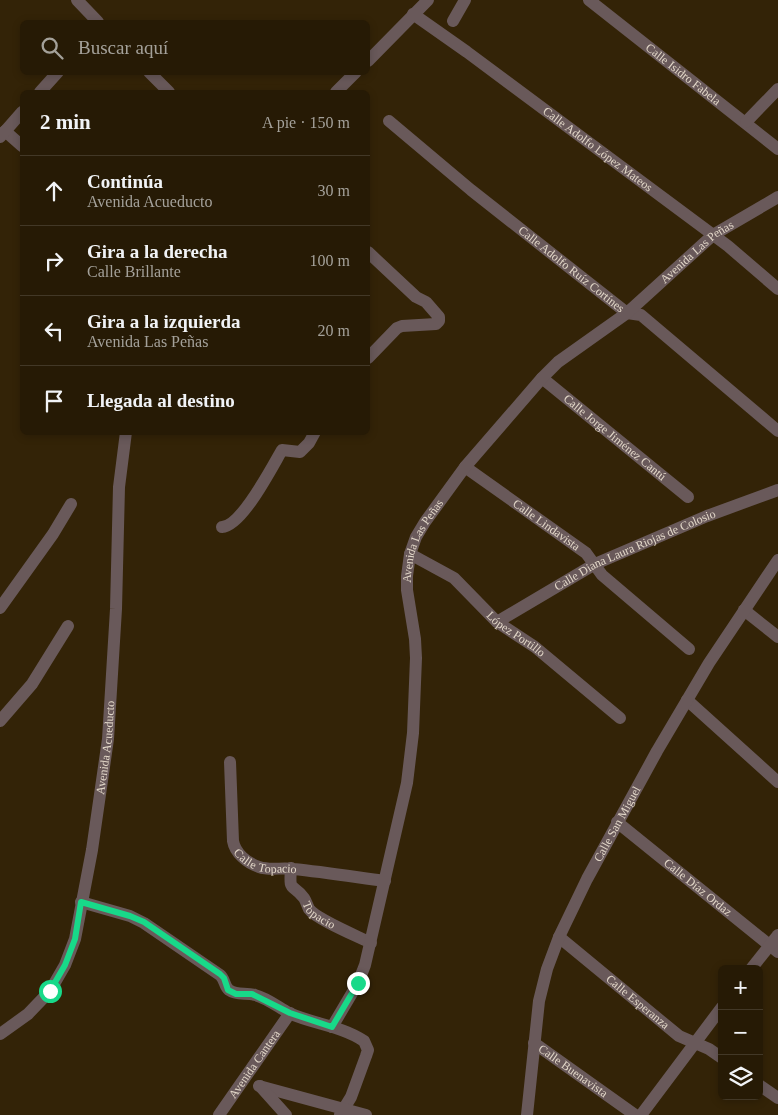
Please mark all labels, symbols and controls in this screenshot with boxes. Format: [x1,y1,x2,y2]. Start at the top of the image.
search box [20,20,370,75]
icon: search [38,34,66,62]
text: Buscar aquí [78,37,168,58]
street label: Calle Isidro Fabela [643,41,724,108]
street label: Calle Adolfo López Mateos [540,104,656,195]
text: 2 min [40,110,91,134]
text: A pie · 150 m [262,114,350,131]
text: Continúa [87,171,163,192]
icon: ahead [40,177,68,205]
text: 30 m [318,182,350,199]
text: Avenida Acueducto [87,193,212,210]
street label: Avenida Las Peñas [657,217,736,286]
street label: Calle Adolfo Ruíz Cortínes [516,223,627,315]
text: Gira a la derecha [87,241,228,262]
icon: right [40,247,68,275]
text: 100 m [310,252,350,269]
text: Calle Brillante [87,263,181,280]
text: Gira a la izquierda [87,311,241,332]
icon: left [40,317,68,345]
text: 20 m [318,322,350,339]
text: Avenida Las Peñas [87,333,208,350]
icon: arrive [40,387,68,415]
text: Llegada al destino [87,390,235,411]
street label: Calle Jorge Jiménez Cantú [561,391,669,483]
street label: Avenida Las Peñas [400,496,446,583]
street label: Calle Lindavista [510,496,583,554]
street label: Calle Diana Laura Riojas de Colosio [552,507,717,594]
street label: López Portillo [483,608,548,660]
street label: Avenida Acueducto [93,700,117,795]
street label: Calle San Miguel [591,783,644,864]
street label: Calle Topacio [231,846,297,876]
street label: Calle Díaz Ordaz [661,856,735,919]
street label: Topacio [299,899,338,932]
map controls [718,965,763,1100]
button: + [718,965,763,1010]
route end [347,972,370,995]
street label: Calle Esperanza [603,972,673,1032]
route start [39,980,62,1003]
button: − [718,1010,763,1055]
street label: Avenida Cantera [226,1027,283,1101]
street label: Calle Buenavista [536,1041,611,1101]
button: layers [718,1055,763,1100]

